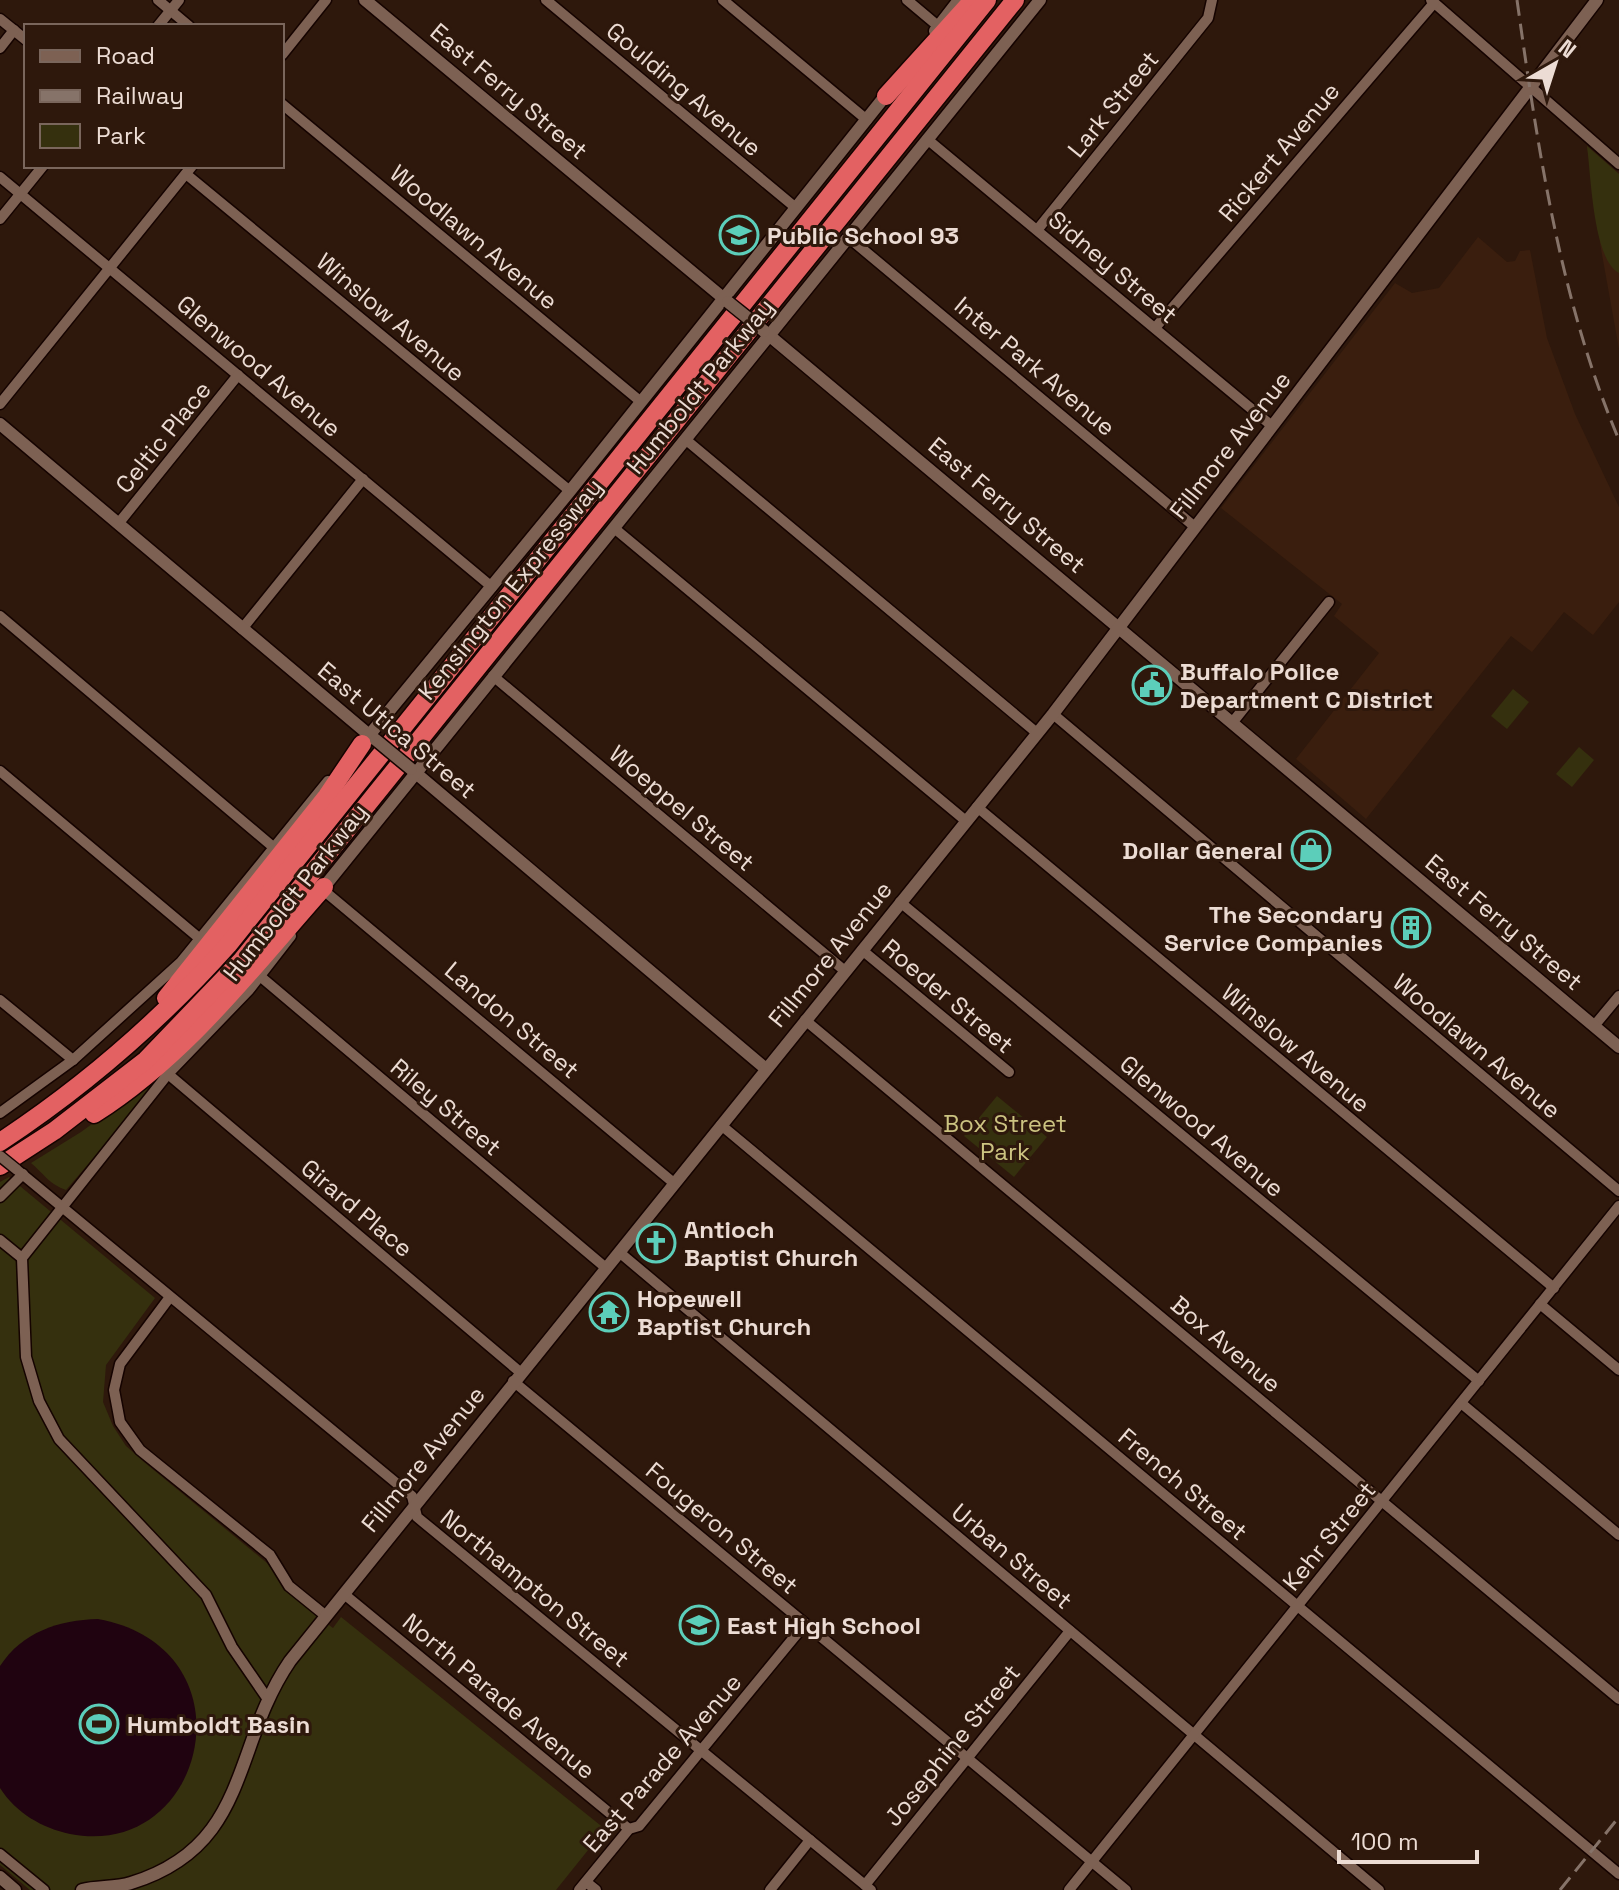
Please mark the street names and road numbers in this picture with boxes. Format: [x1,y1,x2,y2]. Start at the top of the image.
street label: Goulding Avenue [600,15,768,163]
street label: East Ferry Street [424,16,594,166]
street label: Lark Street [1061,44,1165,164]
street label: Rickert Avenue [1212,76,1346,228]
street label: Woodlawn Avenue [384,158,564,316]
street label: Sidney Street [1042,204,1184,330]
street label: Winslow Avenue [310,246,472,388]
street label: Glenwood Avenue [170,288,348,444]
street label: Inter Park Avenue [948,290,1122,442]
street label: Humboldt Parkway [620,292,780,480]
street label: Fillmore Avenue [1163,365,1297,525]
street label: Celtic Place [108,375,218,499]
street label: East Ferry Street [922,430,1092,580]
street label: Kensington Expressway [411,472,609,706]
street label: East Utica Street [311,655,483,805]
street label: Woeppel Street [603,738,761,878]
street label: Humboldt Parkway [216,797,374,987]
street label: East Ferry Street [1419,847,1589,997]
street label: Fillmore Avenue [761,874,899,1034]
street label: Roeder Street [876,932,1020,1060]
street label: Landon Street [438,955,586,1085]
street label: Woodlawn Avenue [1387,967,1567,1125]
street label: Winslow Avenue [1215,977,1377,1119]
street label: Glenwood Avenue [1113,1048,1291,1204]
street label: Riley Street [384,1052,508,1162]
street label: Girard Place [295,1152,419,1264]
street label: Box Avenue [1164,1289,1288,1399]
street label: Fillmore Avenue [354,1379,492,1539]
street label: French Street [1112,1421,1254,1547]
street label: Fougeron Street [639,1455,805,1601]
street label: Kehr Street [1276,1475,1382,1597]
street label: Urban Street [945,1496,1079,1616]
street label: Northampton Street [434,1502,636,1674]
street label: North Parade Avenue [396,1606,602,1786]
street label: Josephine Street [877,1658,1027,1832]
street label: East Parade Avenue [576,1667,748,1859]

